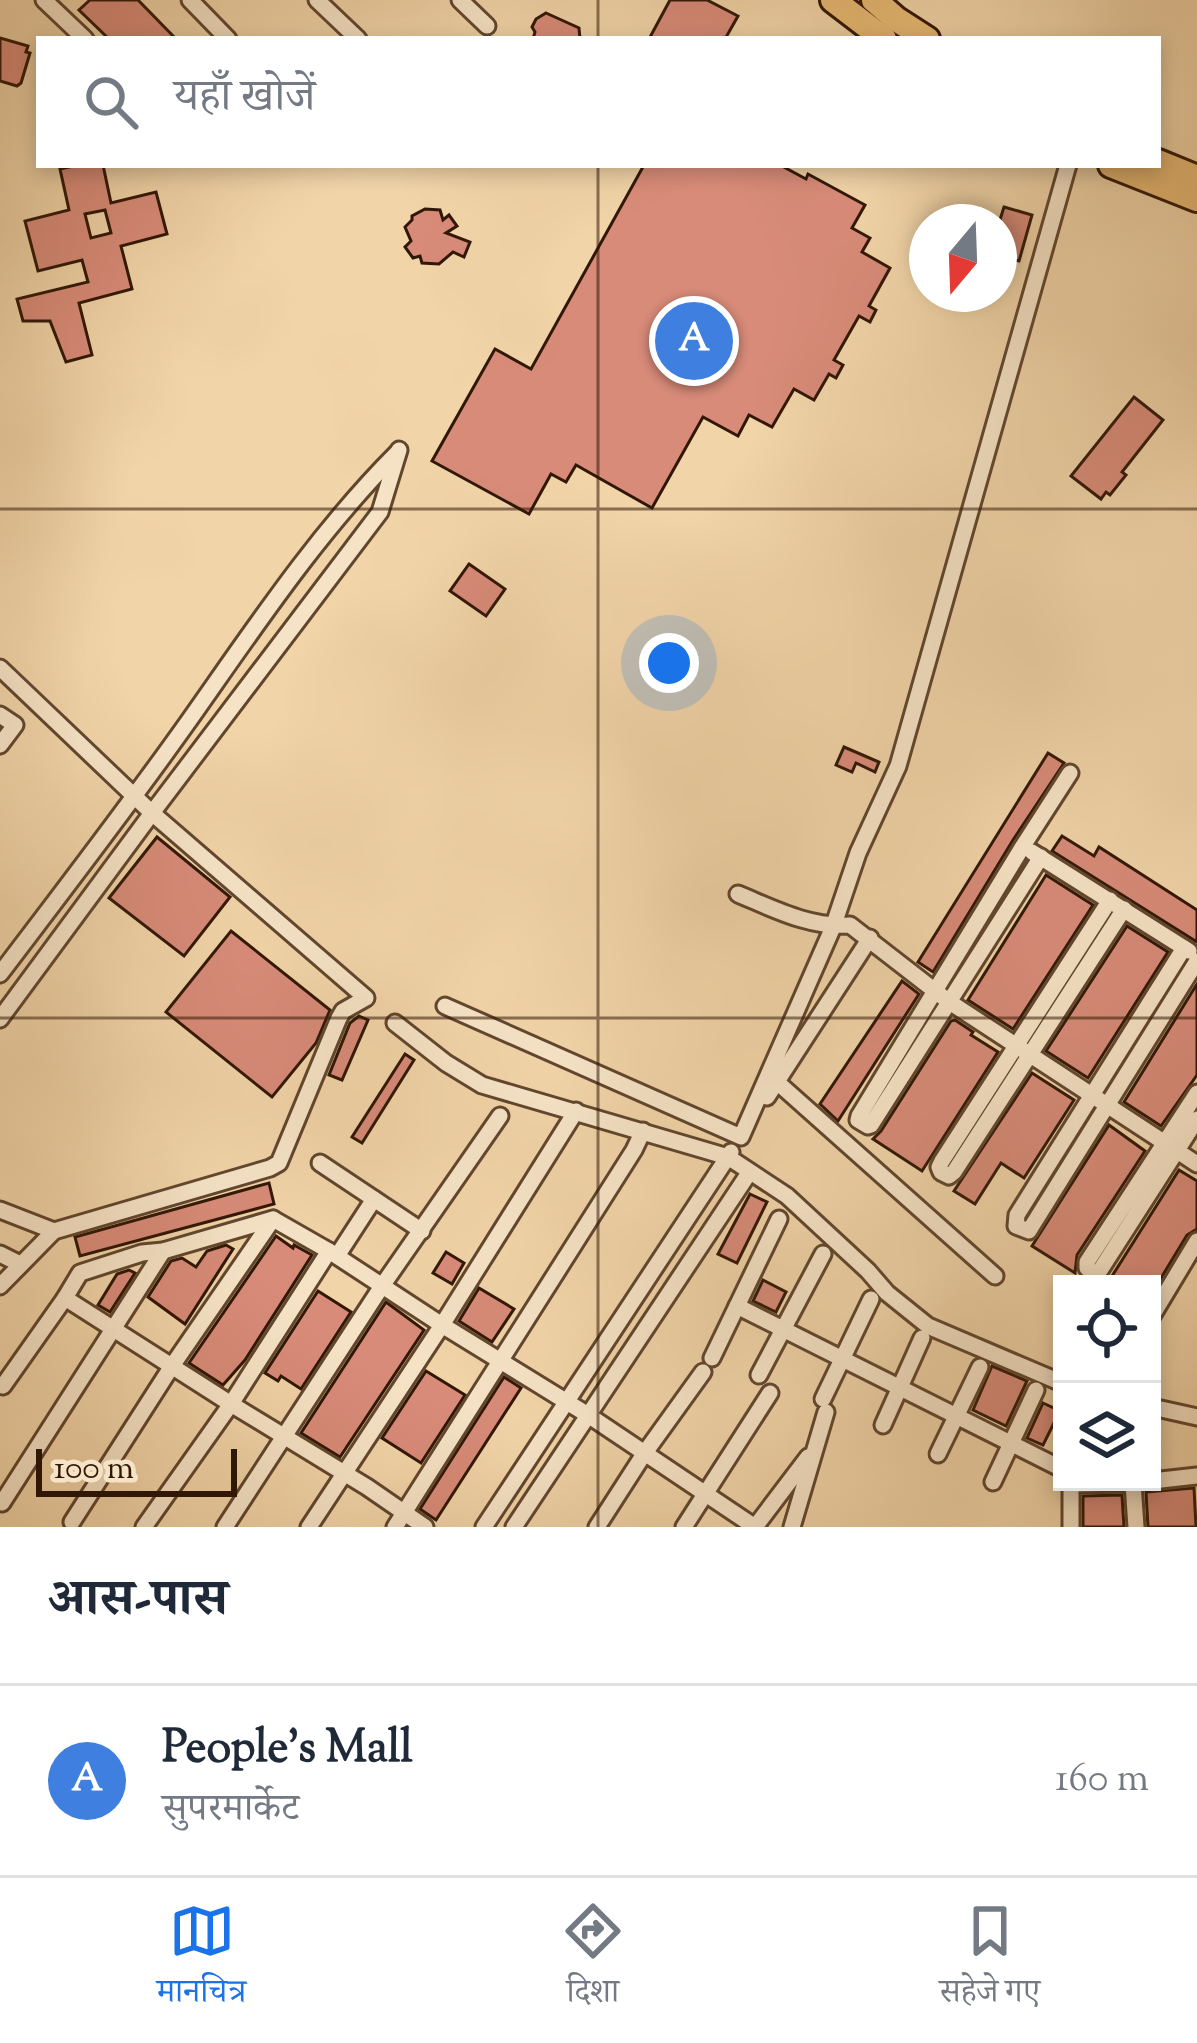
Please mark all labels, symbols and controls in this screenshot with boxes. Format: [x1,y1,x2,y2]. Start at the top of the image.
search box [36,36,1161,168]
text: यहाँ खोजें [174,67,315,132]
icon: search [78,69,144,135]
north arrow [909,204,1017,312]
pin: A [655,296,733,386]
your location [639,633,699,693]
map controls [1053,1275,1161,1491]
button: locate [1053,1275,1161,1383]
button: layers [1053,1383,1161,1491]
scale bar [36,1443,237,1496]
text: 100 m [54,1446,134,1494]
text: आस-पास [48,1565,228,1638]
text: People's Mall [162,1718,413,1783]
text: A [71,1753,103,1809]
text: 160 m [1055,1753,1149,1809]
text: सुपरमार्केट [162,1783,299,1839]
tab: मानचित्र [157,1898,246,2023]
tab: दिशा [560,1898,626,2023]
tab: सहेजे गए [939,1898,1040,2023]

